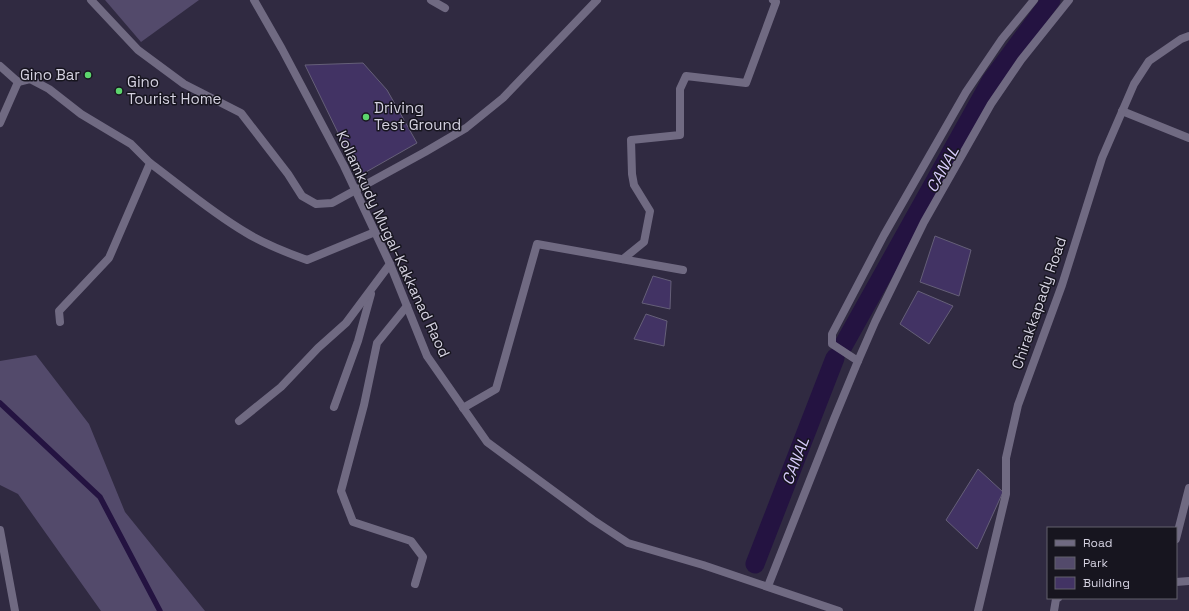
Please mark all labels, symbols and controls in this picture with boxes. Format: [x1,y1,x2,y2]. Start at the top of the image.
place label: Gino Bar [20,65,80,84]
marker: Gino Bar [83,70,93,80]
place label: Gino Tourist Home [127,72,222,108]
marker: Gino Tourist Home [114,86,124,96]
place label: Driving Test Ground [374,98,461,134]
marker: Driving Test Ground [361,112,371,122]
street label: Kollamkudy Mugal-Kakkanad Raod [332,127,455,360]
water label: CANAL [921,142,964,196]
street label: Chirakkapady Road [1007,234,1070,372]
water label: CANAL [777,434,814,488]
legend [1047,527,1177,599]
text: Road [1083,535,1112,551]
text: Park [1083,555,1108,571]
text: Building [1083,575,1130,591]

